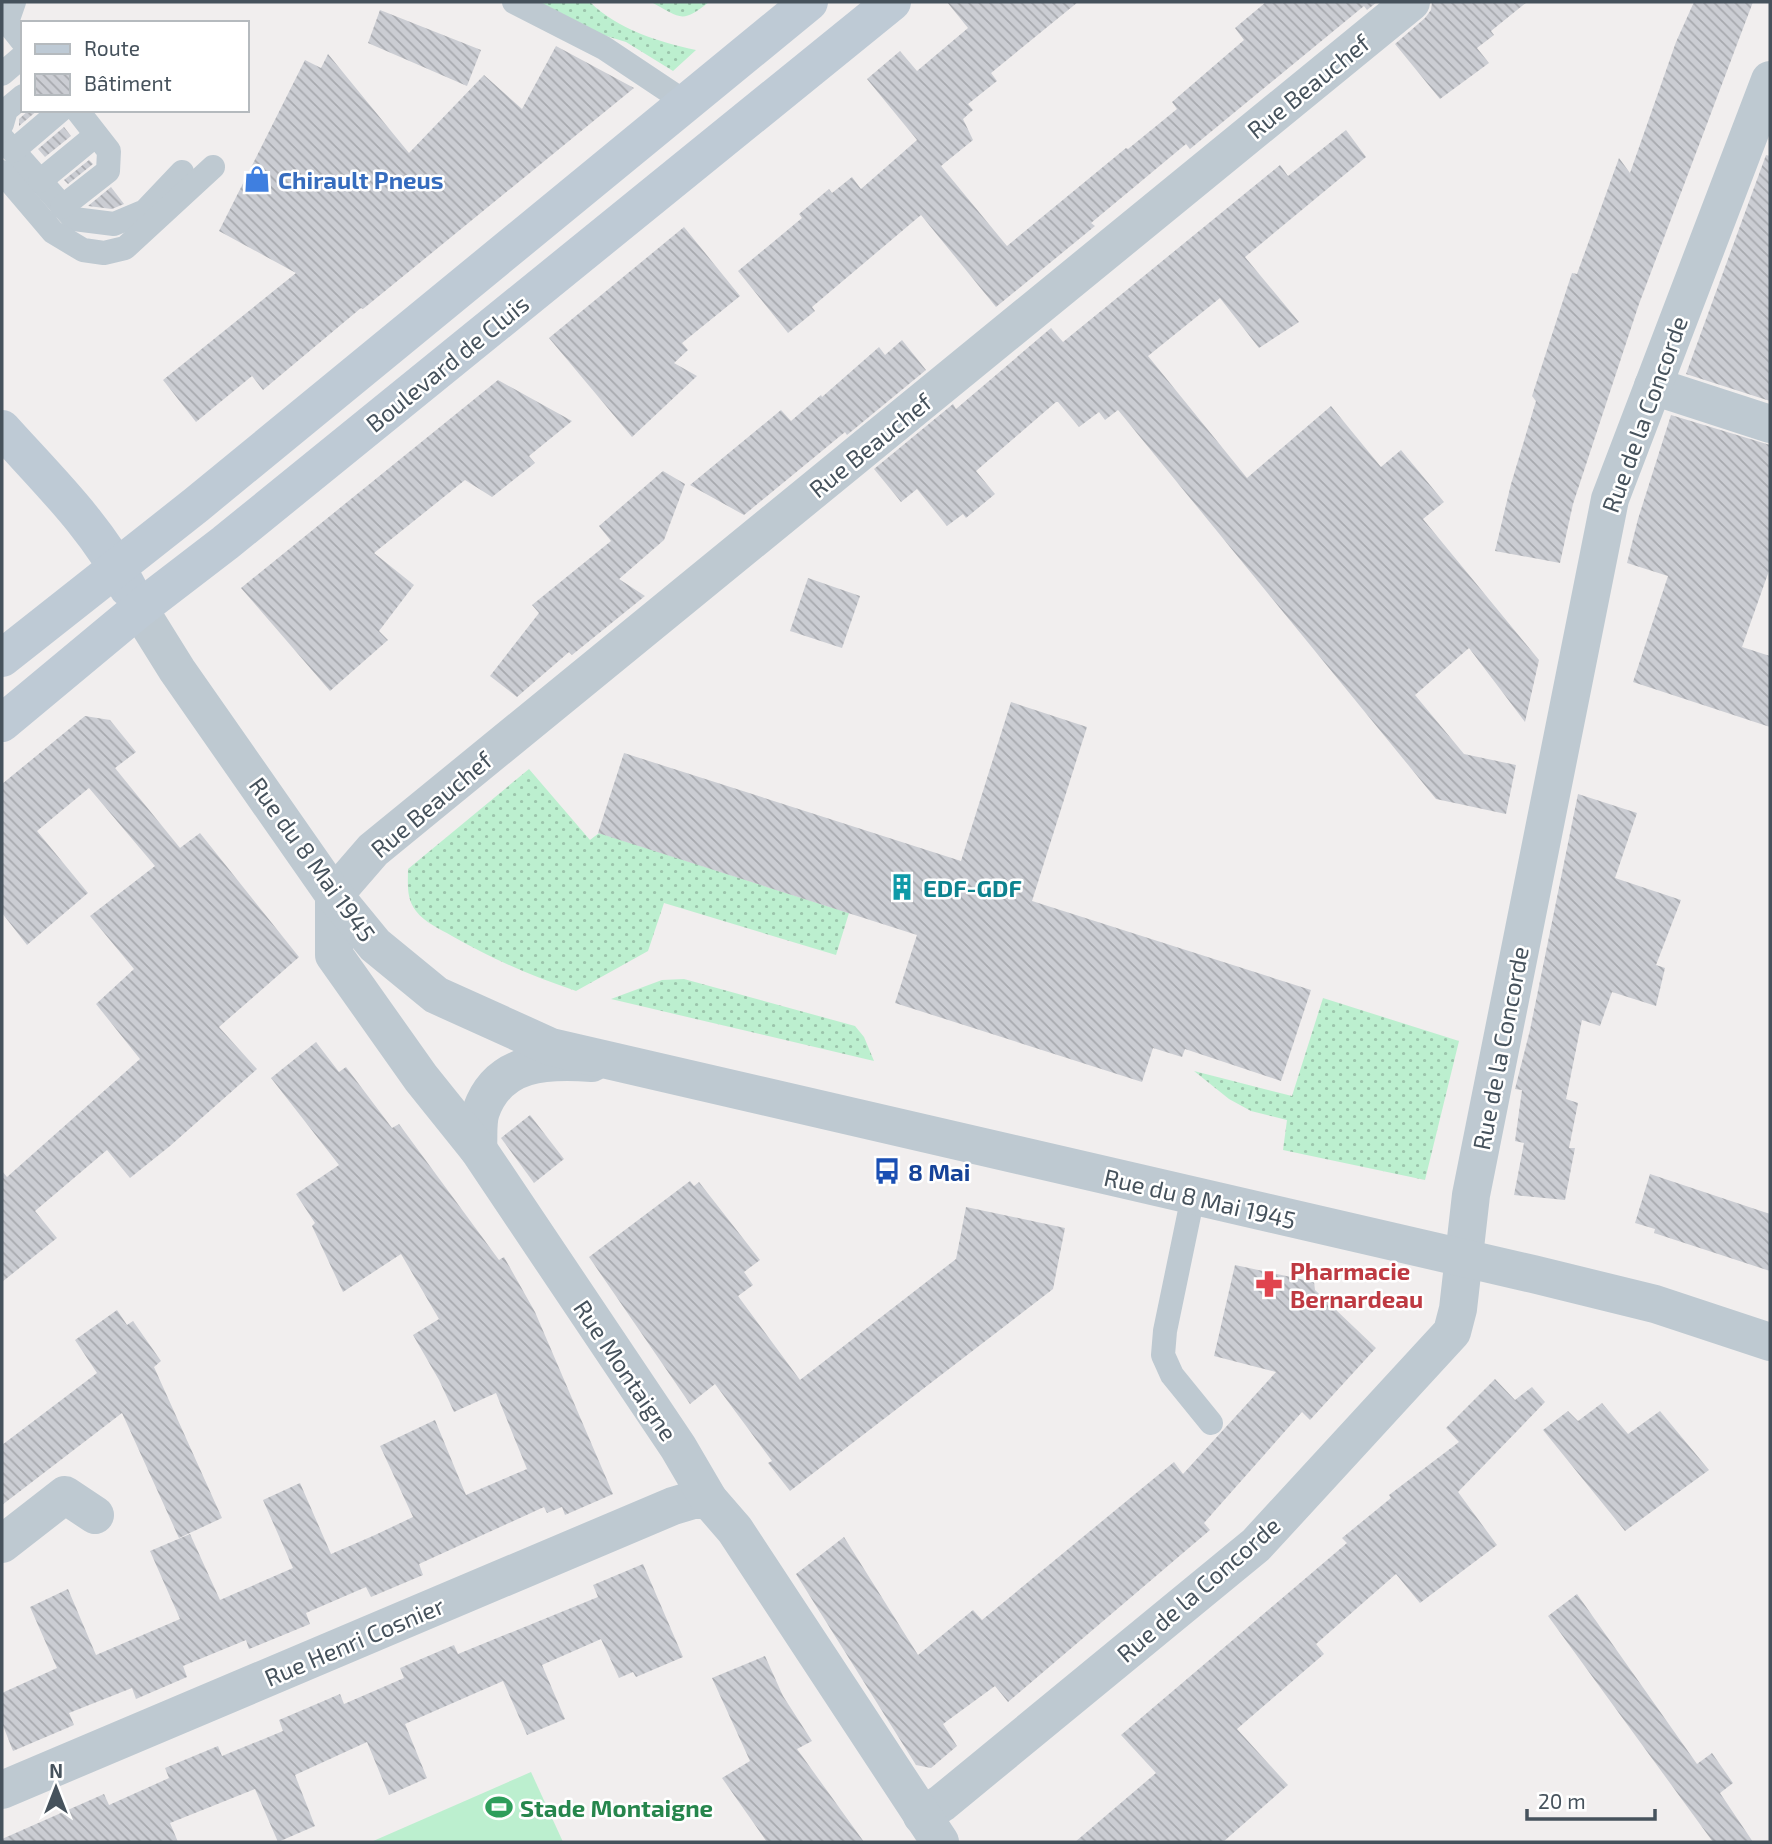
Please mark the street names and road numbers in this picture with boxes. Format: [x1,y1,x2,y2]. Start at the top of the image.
street label: Rue Beauchef [1241,27,1376,144]
street label: Boulevard de Cluis [360,288,534,438]
street label: Rue de la Concorde [1595,312,1693,516]
street label: Rue Beauchef [803,386,938,503]
street label: Rue Beauchef [365,744,498,863]
street label: Rue du 8 Mai 1945 [244,771,382,947]
street label: Rue de la Concorde [1466,944,1534,1152]
street label: Rue du 8 Mai 1945 [1101,1162,1299,1234]
street label: Rue Montaigne [568,1294,684,1446]
street label: Rue de la Concorde [1110,1510,1286,1668]
street label: Rue Henri Cosnier [260,1590,449,1692]

